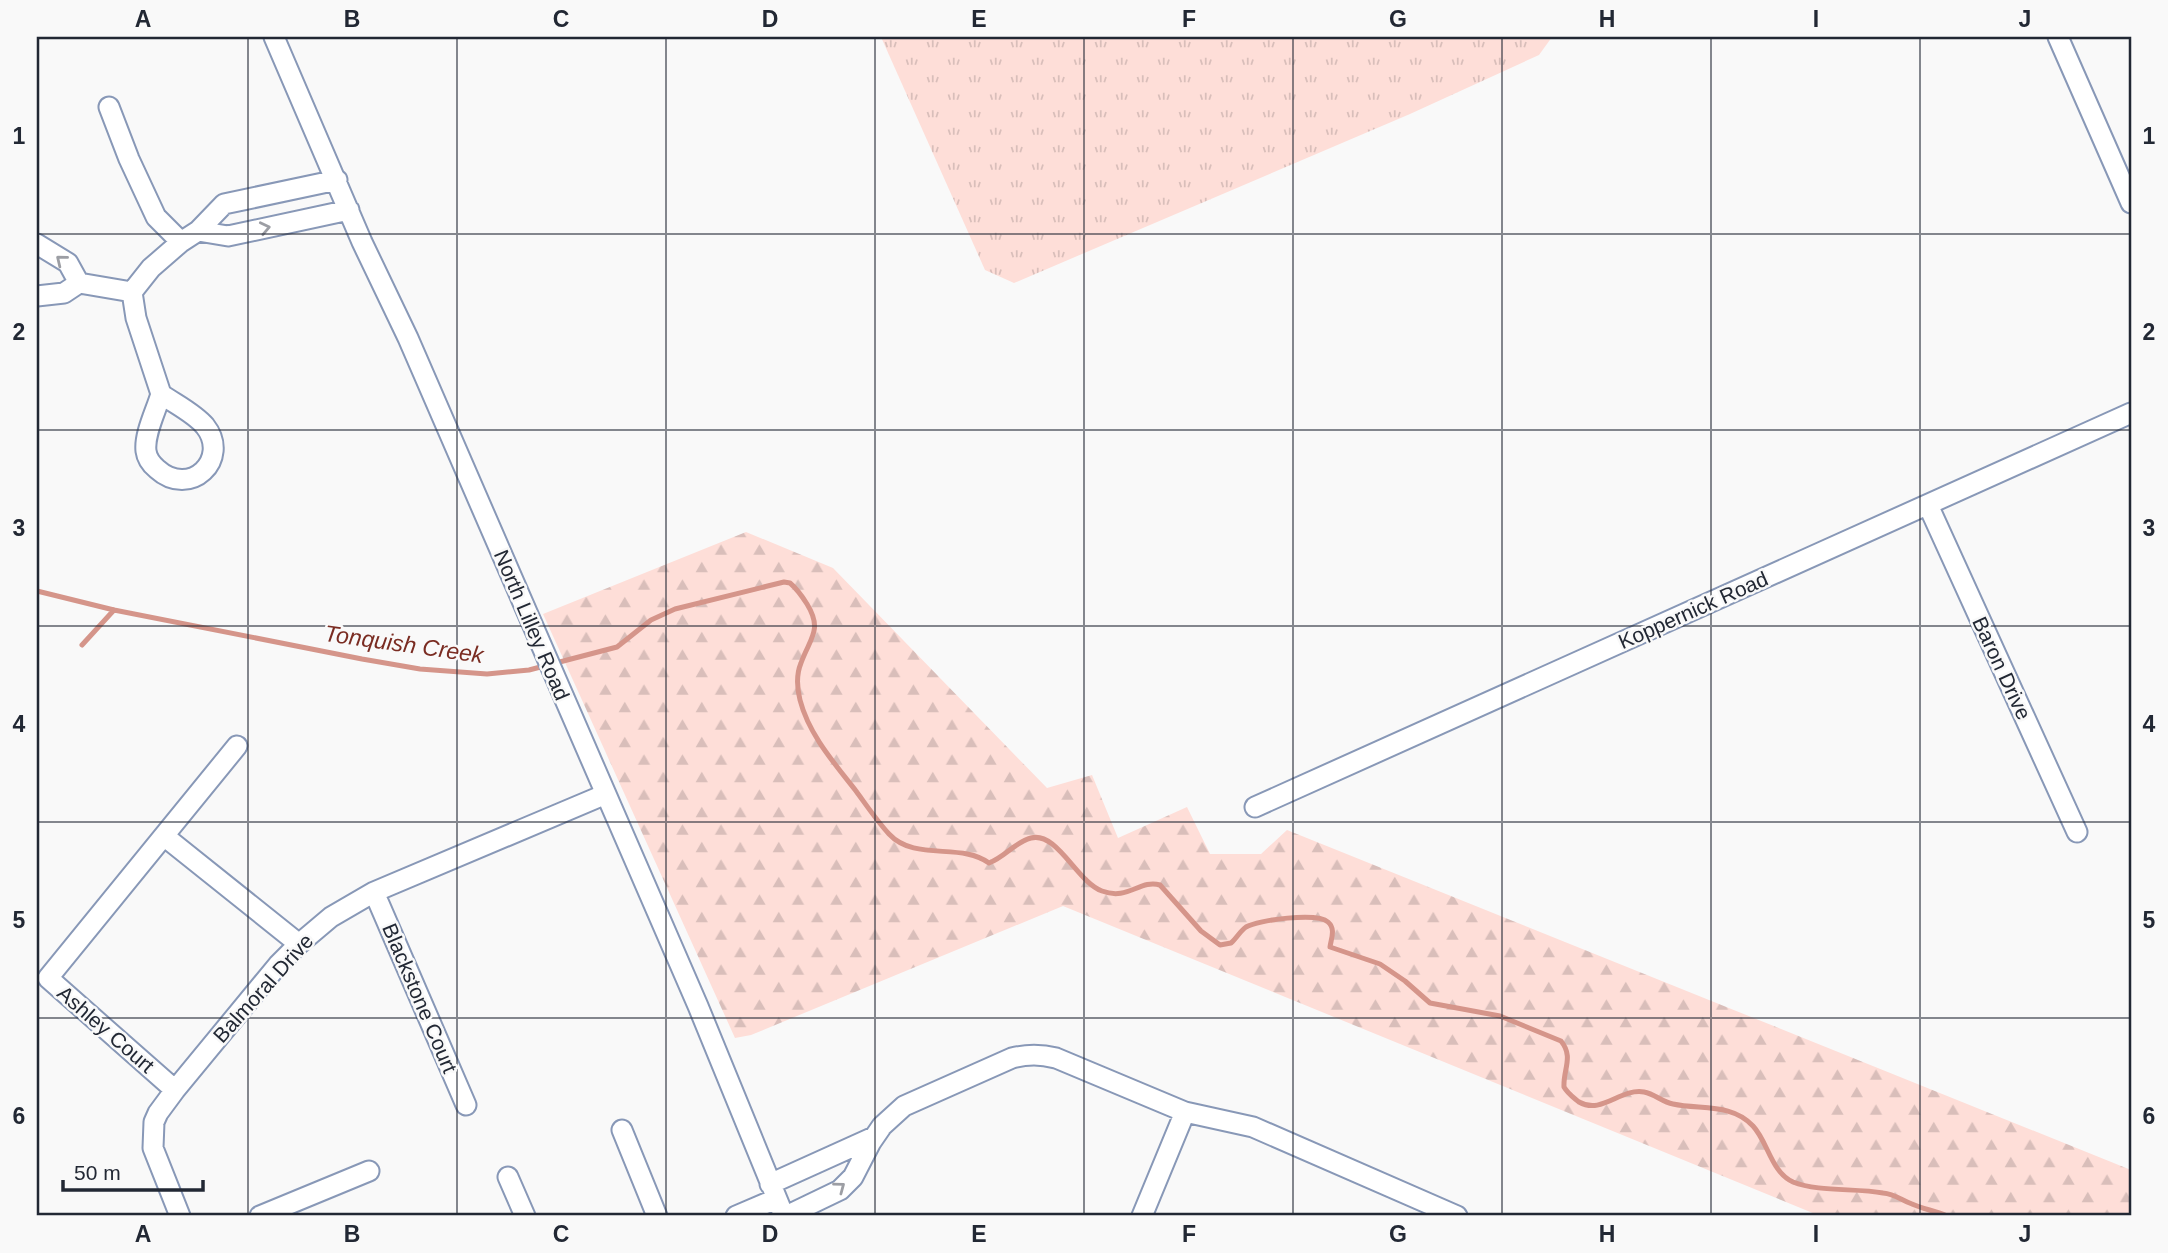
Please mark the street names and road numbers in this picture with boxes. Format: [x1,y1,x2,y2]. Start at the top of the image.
street label: North Lilley Road [490,546,574,704]
street label: Koppernick Road [1615,567,1771,653]
street label: Baron Drive [1968,613,2036,723]
street label: Blackstone Court [378,920,462,1076]
street label: Balmoral Drive [208,929,318,1047]
street label: Ashley Court [53,981,159,1077]

